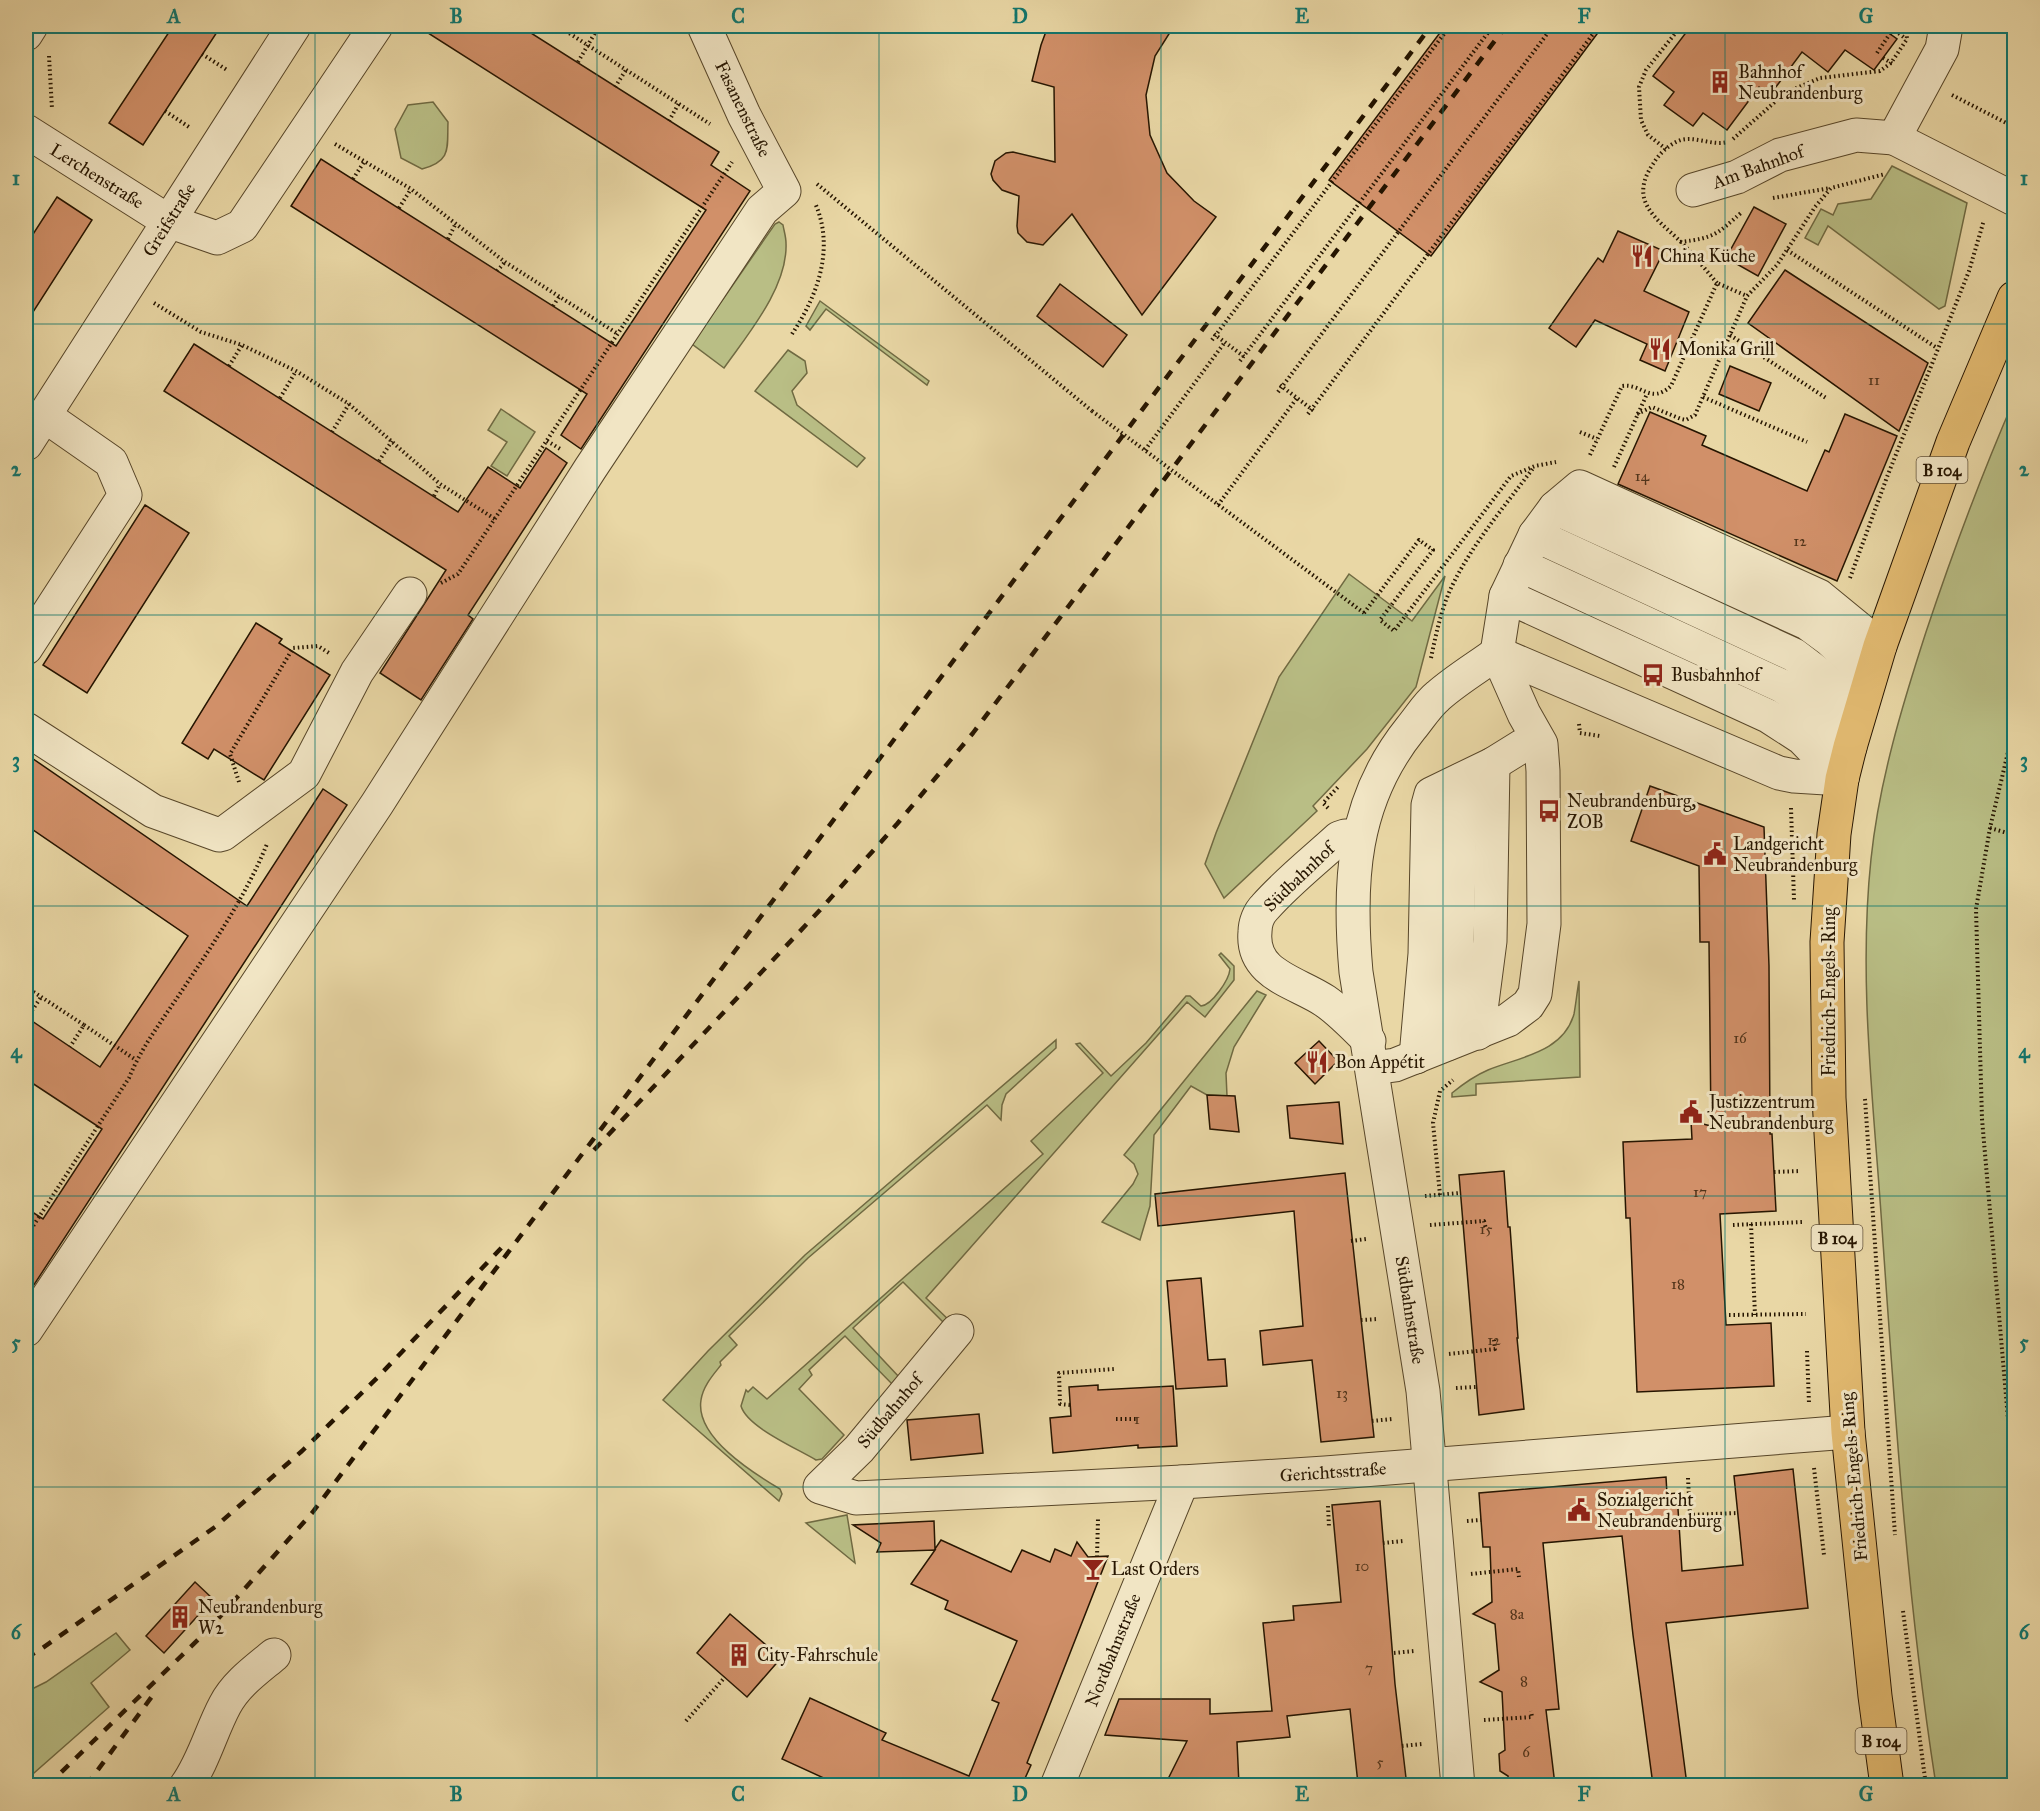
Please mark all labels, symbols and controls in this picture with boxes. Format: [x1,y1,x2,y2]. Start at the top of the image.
text: A [165,4,181,28]
text: B [449,4,463,28]
text: C [731,4,745,28]
text: D [1012,4,1028,28]
text: E [1295,4,1310,28]
text: F [1577,4,1591,28]
text: G [1859,4,1874,28]
street label: Fasanenstraße [710,57,776,161]
place label: Bahnhof Neubrandenburg [1738,61,1863,105]
building icon: Bahnhof Neubrandenburg [1707,69,1733,95]
street label: Lerchenstraße [46,138,148,214]
street label: Am Bahnhof [1708,139,1809,194]
text: 1 [12,166,20,190]
text: 1 [2020,166,2028,190]
street label: Greifstraße [138,179,200,261]
restaurant icon: China Küche [1629,243,1655,269]
place label: China Küche [1660,245,1756,267]
restaurant icon: Monika Grill [1647,336,1673,362]
place label: Monika Grill [1678,338,1775,360]
house number: 11 [1868,371,1880,389]
text: 2 [11,457,22,481]
road number: B 104 [1916,457,1968,483]
text: 2 [2019,457,2030,481]
house number: 14 [1635,467,1650,485]
house number: 12 [1793,532,1807,550]
bus stop icon: Busbahnhof [1640,662,1666,688]
place label: Busbahnhof [1671,664,1763,686]
text: 3 [12,748,20,773]
text: 3 [2020,748,2028,773]
place label: Neubrandenburg, ZOB [1567,790,1696,833]
bus stop icon: Neubrandenburg, ZOB [1536,798,1562,824]
place label: Landgericht Neubrandenburg [1733,833,1858,877]
street label: Südbahnhof [1259,836,1341,916]
public building icon: Landgericht Neubrandenburg [1702,841,1728,867]
street label: Friedrich-Engels-Ring [1818,907,1841,1077]
house number: 16 [1733,1029,1748,1047]
text: 4 [10,1039,22,1064]
text: 4 [2018,1039,2030,1064]
restaurant icon: Bon Appétit [1304,1049,1330,1075]
place label: Bon Appétit [1335,1051,1426,1073]
place label: Justizzentrum Neubrandenburg [1707,1091,1834,1135]
public building icon: Justizzentrum Neubrandenburg [1678,1099,1704,1125]
house number: 17 [1693,1183,1707,1201]
house number: 15 [1480,1220,1492,1238]
road number: B 104 [1812,1225,1862,1251]
street label: Südbahnstraße [1391,1254,1429,1366]
house number: 18 [1671,1275,1685,1293]
text: 5 [11,1330,21,1354]
text: 5 [2019,1330,2029,1354]
house number: 12 [1487,1331,1501,1349]
street label: Südbahnhof [853,1367,929,1453]
house number: 13 [1336,1384,1348,1402]
street label: Friedrich-Engels-Ring [1836,1391,1873,1562]
house number: 1 [1134,1410,1140,1428]
street label: Gerichtsstraße [1279,1457,1387,1487]
place label: Sozialgericht Neubrandenburg [1597,1489,1722,1533]
public building icon: Sozialgericht Neubrandenburg [1566,1497,1592,1523]
bar icon: Last Orders [1080,1556,1106,1582]
house number: 10 [1355,1557,1369,1575]
place label: Last Orders [1111,1558,1199,1580]
street label: Nordbahnstraße [1080,1590,1146,1710]
place label: Neubrandenburg W2 [198,1596,323,1639]
building icon: Neubrandenburg W2 [167,1604,193,1630]
house number: 8a [1510,1605,1525,1623]
text: 6 [11,1620,23,1644]
text: 6 [2019,1620,2031,1644]
building icon: City-Fahrschule [726,1642,752,1668]
place label: City-Fahrschule [757,1644,878,1666]
house number: 7 [1365,1659,1373,1677]
house number: 8 [1520,1672,1528,1690]
road number: B 104 [1856,1728,1906,1754]
house number: 6 [1522,1743,1531,1761]
house number: 5 [1377,1753,1384,1771]
text: A [165,1782,181,1806]
text: B [449,1782,463,1806]
text: C [731,1782,745,1806]
text: D [1012,1782,1028,1806]
text: E [1295,1782,1310,1806]
text: F [1577,1782,1591,1806]
text: G [1859,1782,1874,1806]

